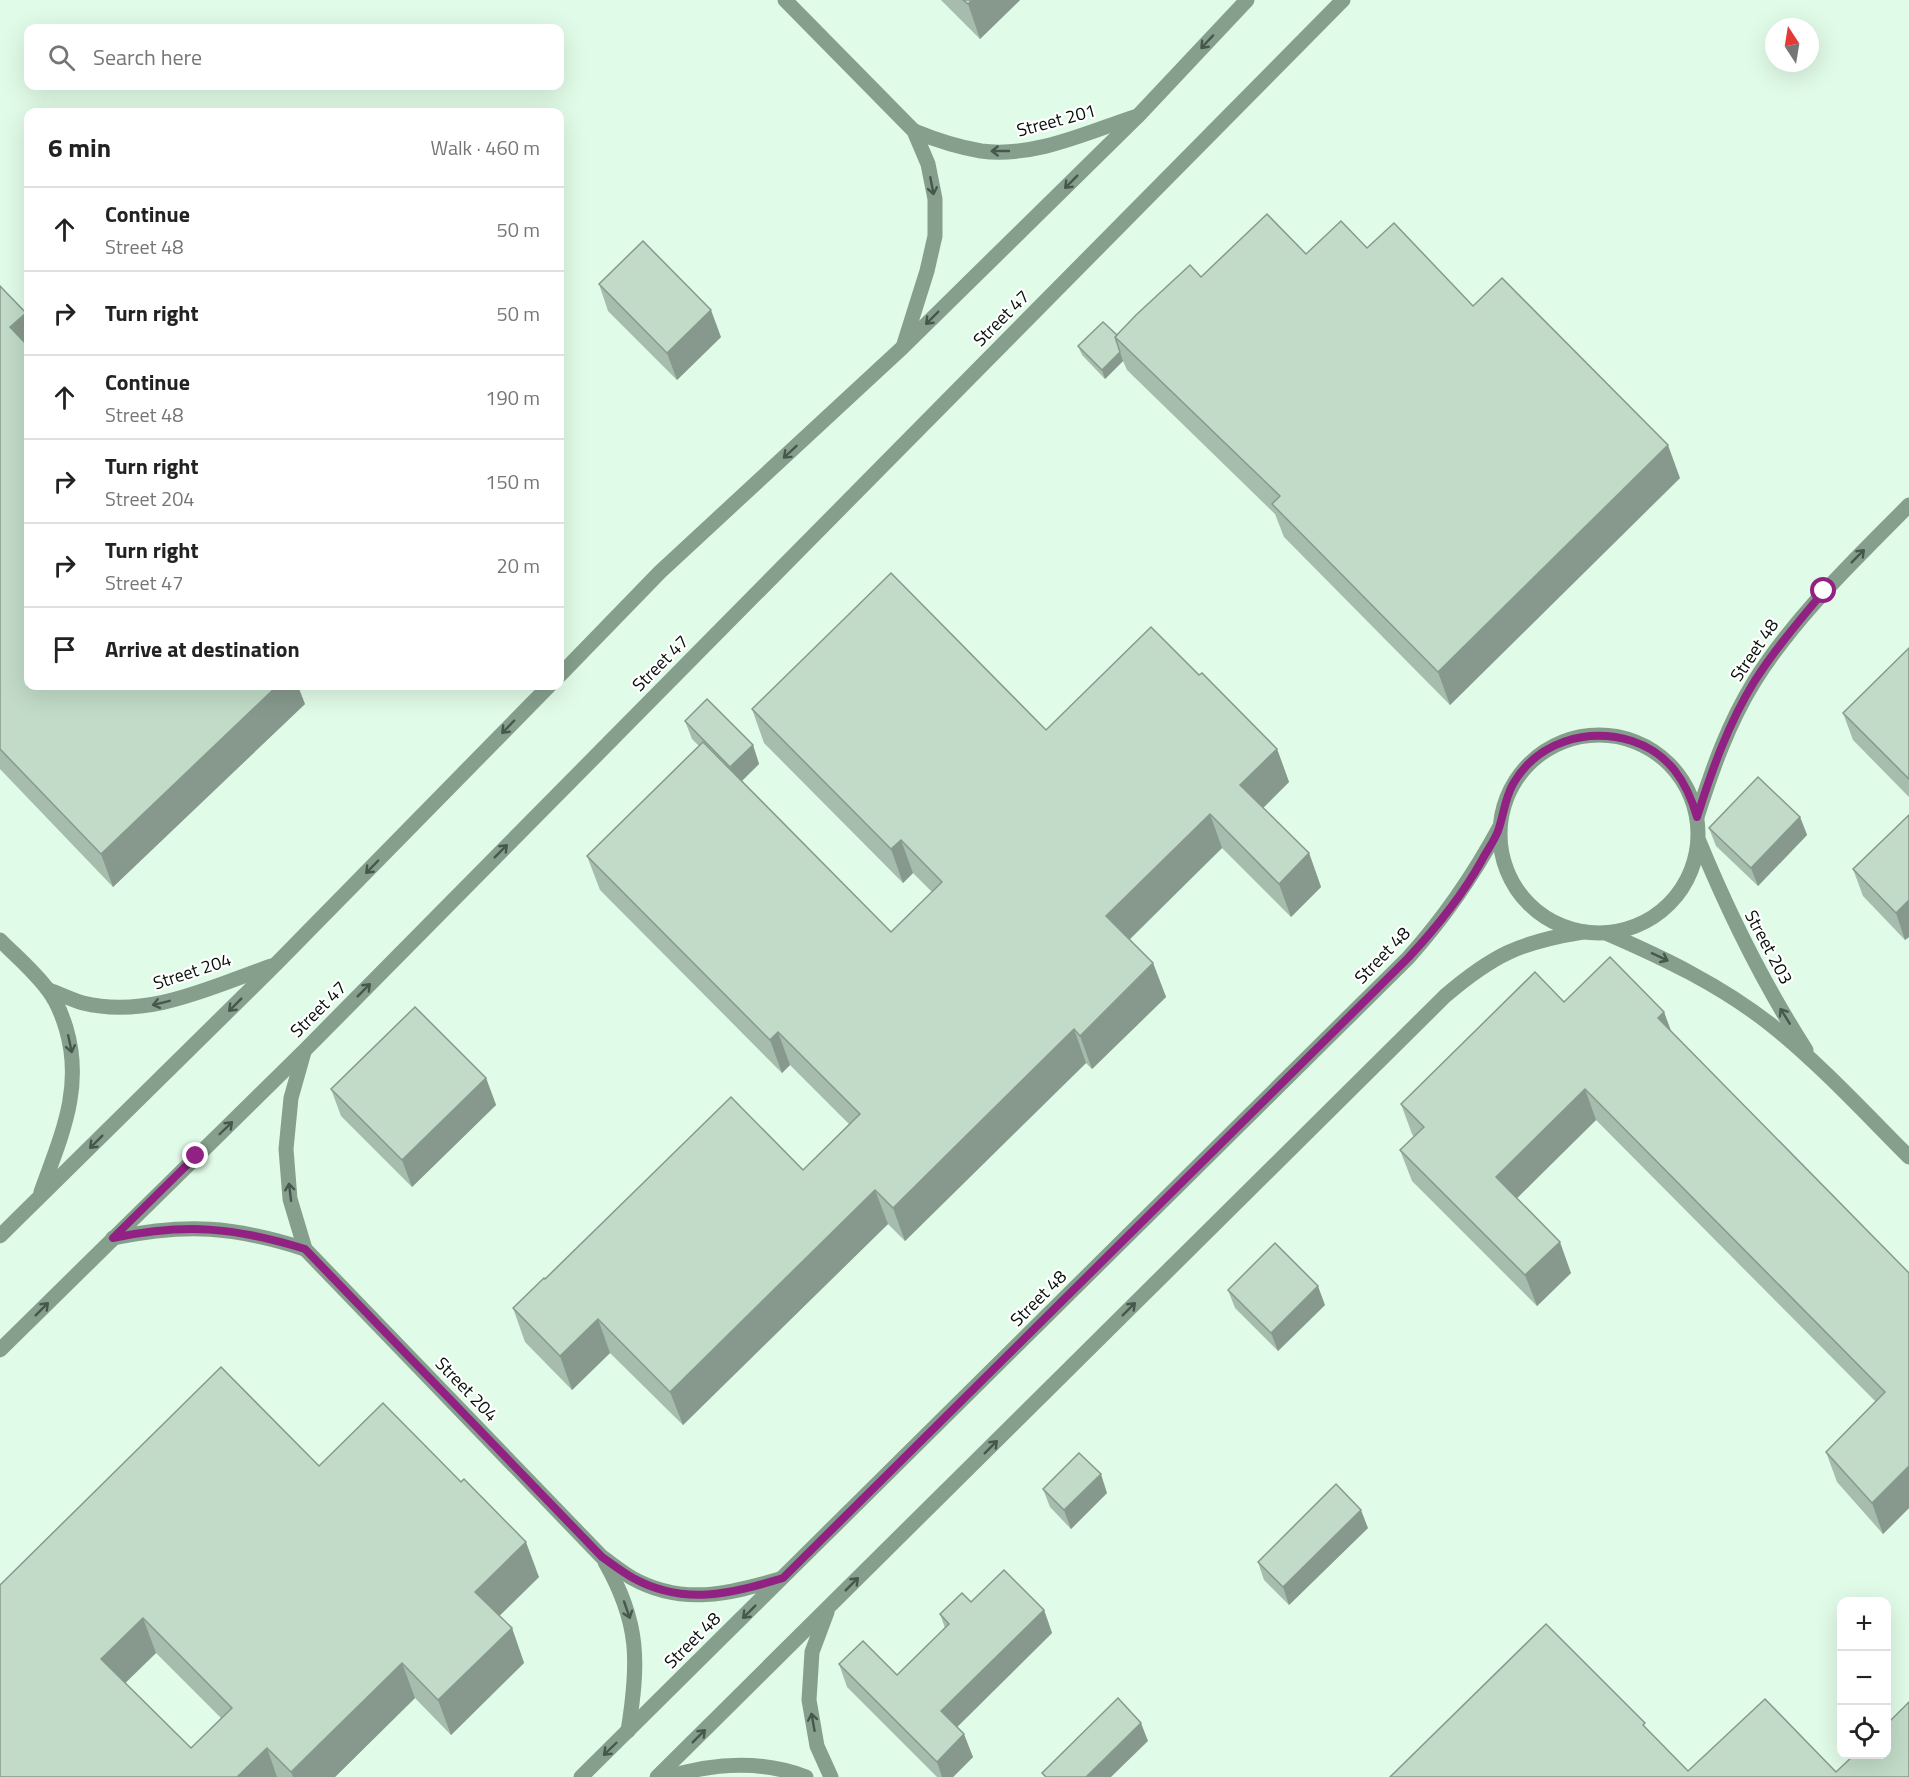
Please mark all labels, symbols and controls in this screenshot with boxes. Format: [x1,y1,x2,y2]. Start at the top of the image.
north arrow [1765,18,1819,72]
search box [24,24,564,90]
one-way arrow [1200,35,1214,50]
text: Search here [93,40,202,74]
icon: search [45,41,78,74]
street label: Street 201 [1014,97,1098,143]
text: 6 min [48,128,111,167]
text: Walk · 460 m [431,132,540,163]
one-way arrow [990,145,1010,157]
one-way arrow [1063,174,1078,189]
one-way arrow [927,176,938,196]
text: Continue [105,197,190,231]
icon: ahead [48,213,81,246]
text: 50 m [496,214,540,245]
text: Street 48 [105,231,183,262]
street label: Street 47 [967,284,1035,352]
text: Turn right [105,296,199,330]
icon: right [48,297,81,330]
text: 50 m [496,298,540,329]
one-way arrow [924,311,939,326]
text: Continue [105,365,190,399]
icon: ahead [48,381,81,414]
text: 190 m [485,382,540,413]
text: Street 48 [105,399,183,430]
one-way arrow [782,445,797,459]
text: Turn right [105,449,199,483]
icon: right [48,465,81,498]
text: 150 m [485,466,540,497]
text: Street 204 [105,483,195,514]
text: Turn right [105,533,199,567]
icon: right [48,549,81,582]
one-way arrow [1851,549,1866,564]
text: 20 m [496,550,540,581]
text: Street 47 [105,567,183,598]
route start [1810,577,1836,603]
street label: Street 48 [1723,613,1785,687]
street label: Street 47 [626,629,694,697]
text: Arrive at destination [105,632,300,666]
icon: arrive [48,633,81,666]
one-way arrow [501,720,516,735]
one-way arrow [494,844,508,859]
one-way arrow [364,859,379,874]
street label: Street 203 [1738,905,1800,989]
street label: Street 48 [1348,920,1416,990]
street label: Street 204 [149,946,235,996]
one-way arrow [1650,951,1668,963]
street label: Street 47 [284,975,352,1043]
one-way arrow [356,983,371,998]
one-way arrow [152,997,171,1009]
one-way arrow [227,998,242,1012]
one-way arrow [1778,1007,1791,1024]
one-way arrow [65,1034,76,1053]
one-way arrow [218,1120,233,1135]
one-way arrow [88,1135,103,1149]
route end [182,1142,208,1168]
one-way arrow [284,1183,295,1202]
street label: Street 48 [1004,1264,1072,1332]
one-way arrow [34,1301,49,1316]
one-way arrow [1122,1302,1137,1317]
street label: Street 204 [429,1351,505,1427]
one-way arrow [983,1439,998,1454]
one-way arrow [845,1577,860,1591]
map controls [1837,1597,1891,1759]
button: + [1837,1597,1891,1651]
one-way arrow [623,1600,634,1618]
one-way arrow [741,1604,756,1619]
street label: Street 48 [658,1606,726,1674]
button: − [1837,1651,1891,1705]
button: locate [1837,1705,1891,1759]
one-way arrow [807,1713,818,1732]
one-way arrow [691,1728,706,1743]
one-way arrow [603,1742,618,1756]

